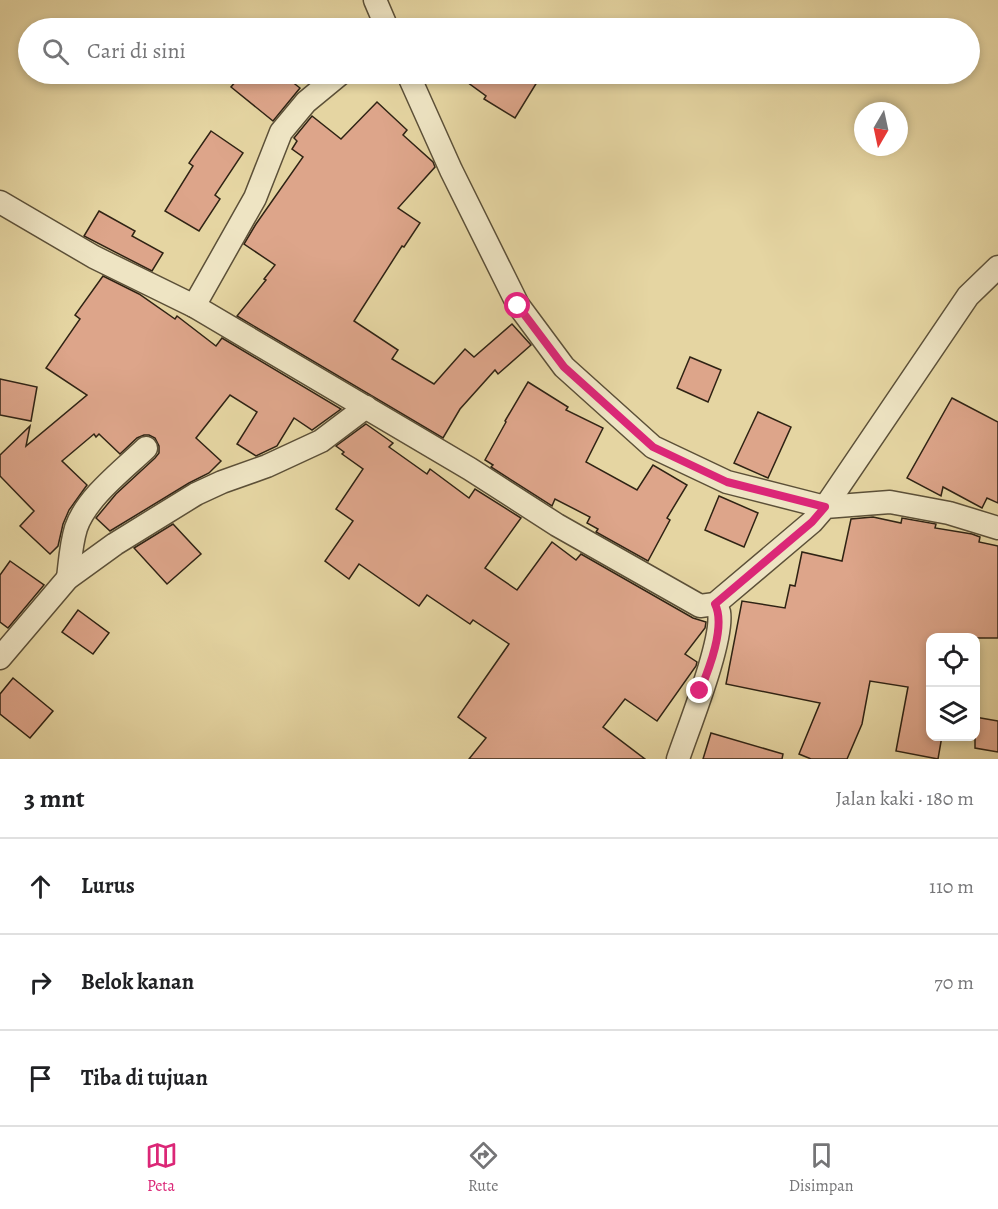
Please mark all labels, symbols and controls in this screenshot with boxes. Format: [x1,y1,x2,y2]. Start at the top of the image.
search box [18,18,980,84]
icon: search [39,35,72,68]
text: Cari di sini [87,36,186,66]
north arrow [854,102,908,156]
route start [504,292,530,318]
map controls [926,633,980,741]
button: locate [926,633,980,687]
route end [686,677,712,703]
button: layers [926,687,980,741]
text: 3 mnt [24,781,85,816]
text: Jalan kaki · 180 m [836,785,974,812]
icon: ahead [24,870,57,903]
text: Lurus [81,871,135,901]
text: 110 m [929,873,974,900]
icon: right [24,966,57,999]
text: Belok kanan [81,967,194,997]
text: 70 m [934,969,974,996]
icon: arrive [24,1062,57,1095]
text: Tiba di tujuan [81,1063,208,1093]
tab: Peta [145,1139,178,1197]
tab: Rute [467,1139,500,1197]
tab: Disimpan [789,1139,853,1197]

